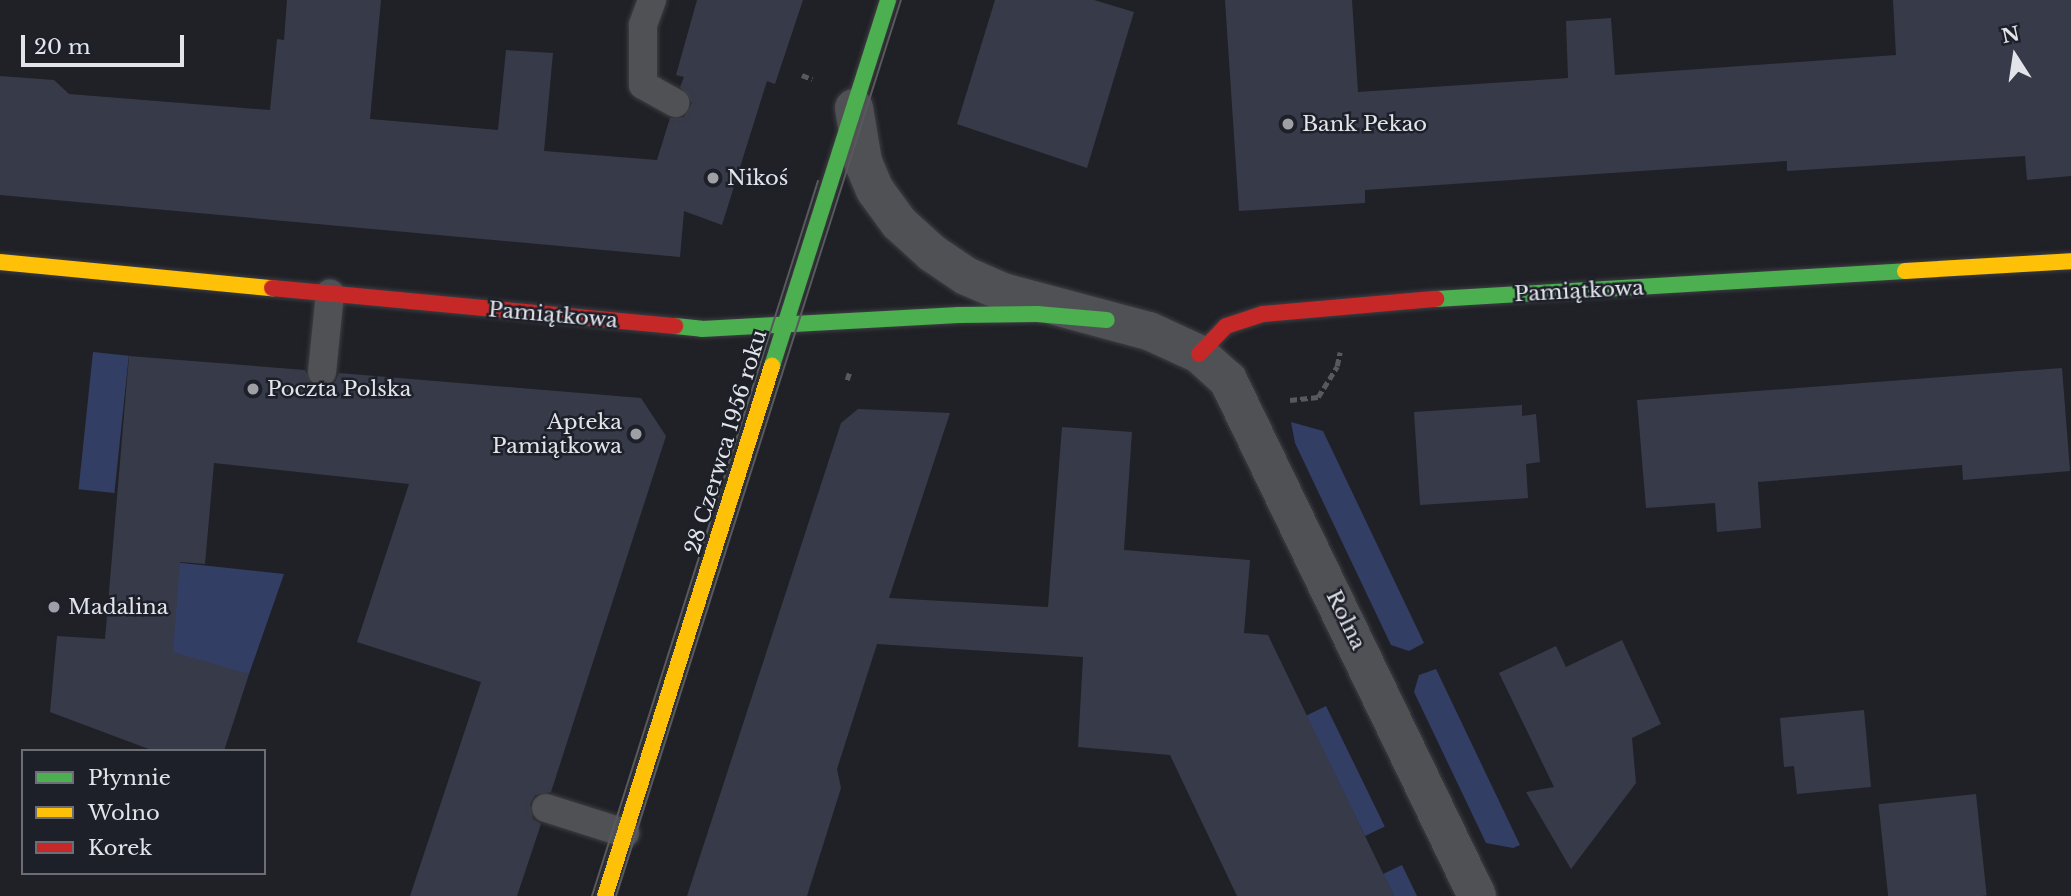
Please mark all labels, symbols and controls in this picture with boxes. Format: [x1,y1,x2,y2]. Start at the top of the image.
scale bar [24,21,187,65]
north arrow [1980,21,2050,91]
text: N [1999,22,2022,48]
text: 20 m [34,34,91,60]
place label: Bank Pekao [1302,111,1427,137]
marker: Bank Pekao [1280,116,1296,132]
place label: Nikoś [727,165,788,191]
marker: Nikoś [705,170,721,186]
street label: Pamiątkowa [1513,275,1645,307]
street label: Pamiątkowa [487,297,619,333]
street label: 28 Czerwca 1956 roku [680,327,772,557]
place label: Poczta Polska [267,376,412,402]
marker: Poczta Polska [245,381,261,397]
place label: Apteka Pamiątkowa [492,409,622,459]
marker: Apteka Pamiątkowa [628,426,644,442]
street label: Rolna [1321,586,1371,654]
place label: Madalina [68,594,168,620]
marker: Madalina [46,599,62,615]
legend [21,749,266,875]
text: Płynnie [88,765,171,791]
text: Wolno [88,800,160,826]
text: Korek [88,835,152,861]

